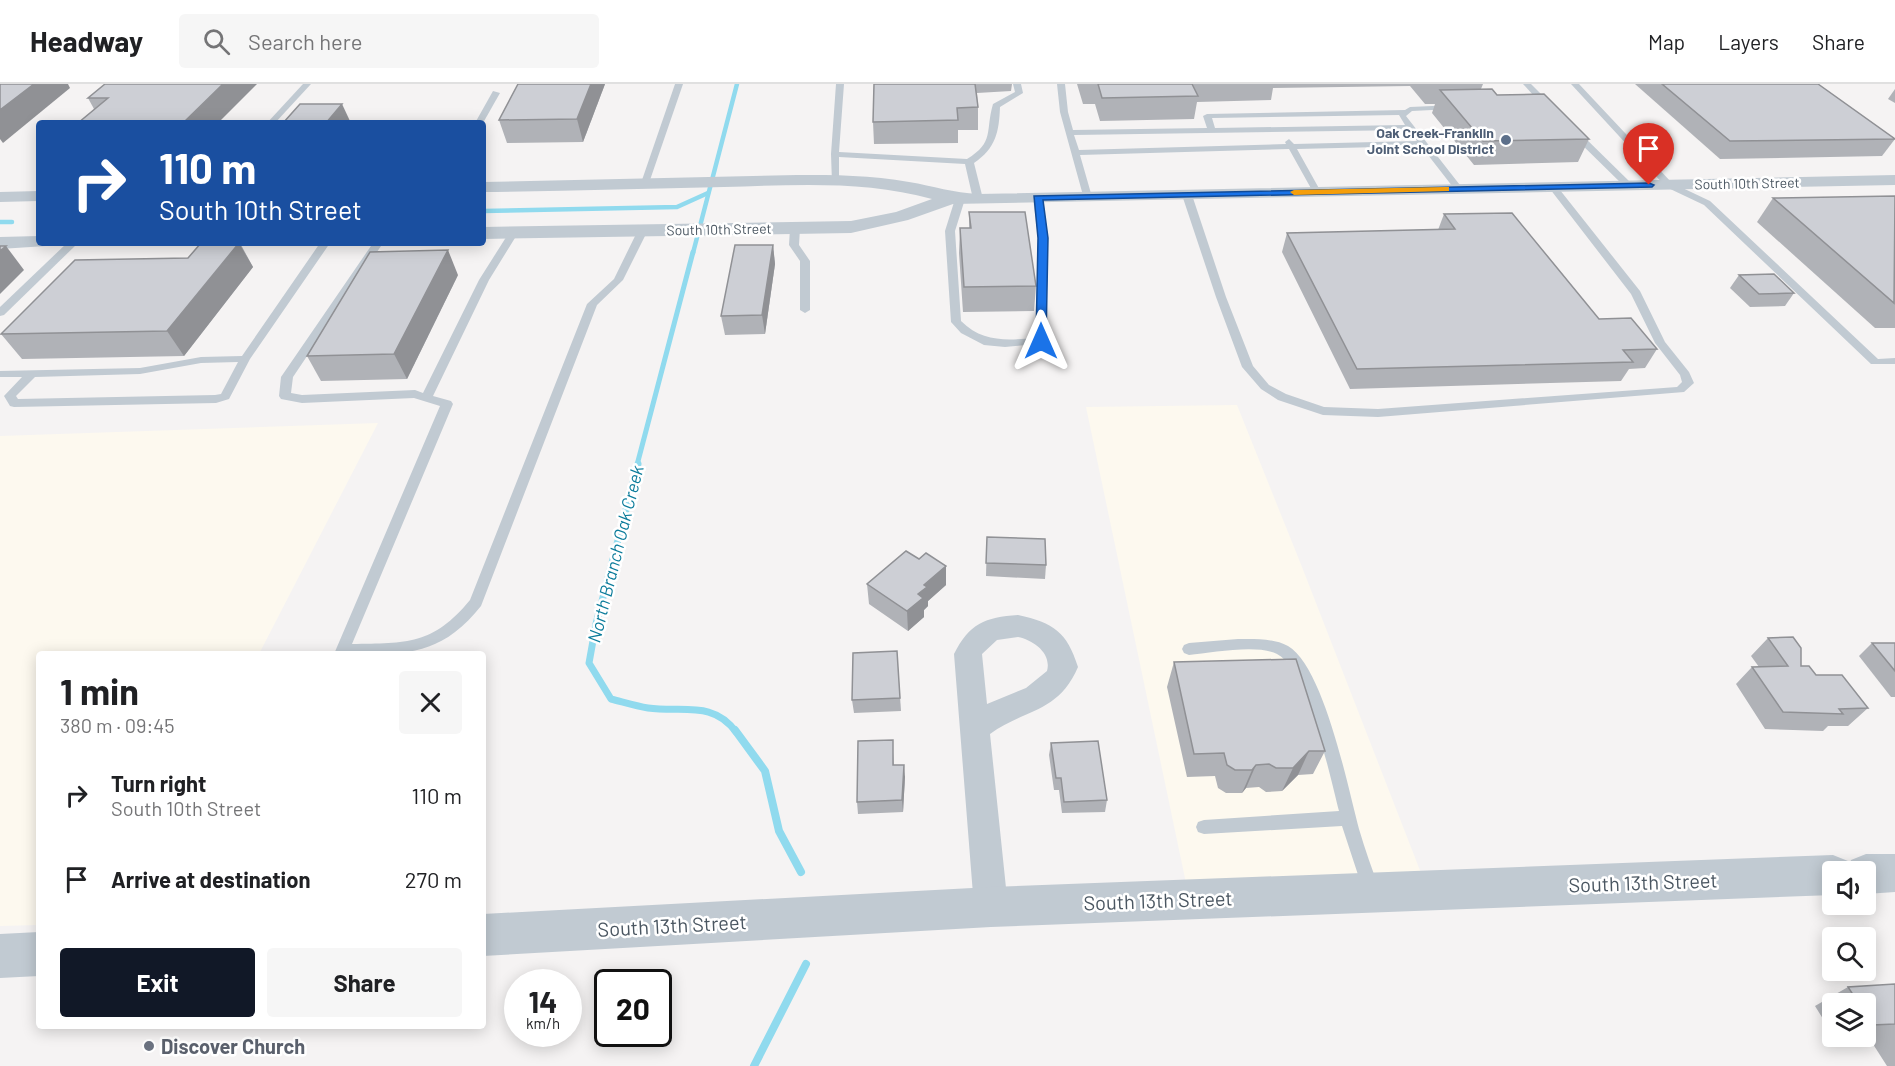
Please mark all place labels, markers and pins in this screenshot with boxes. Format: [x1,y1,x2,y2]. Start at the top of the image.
pin [1623,123,1674,185]
place label: Oak Creek-Franklin Joint School District [1367,124,1494,157]
marker: Oak Creek-Franklin Joint School District [1499,133,1513,147]
place label: Discover Church [161,1034,305,1058]
marker: Discover Church [142,1039,156,1053]

